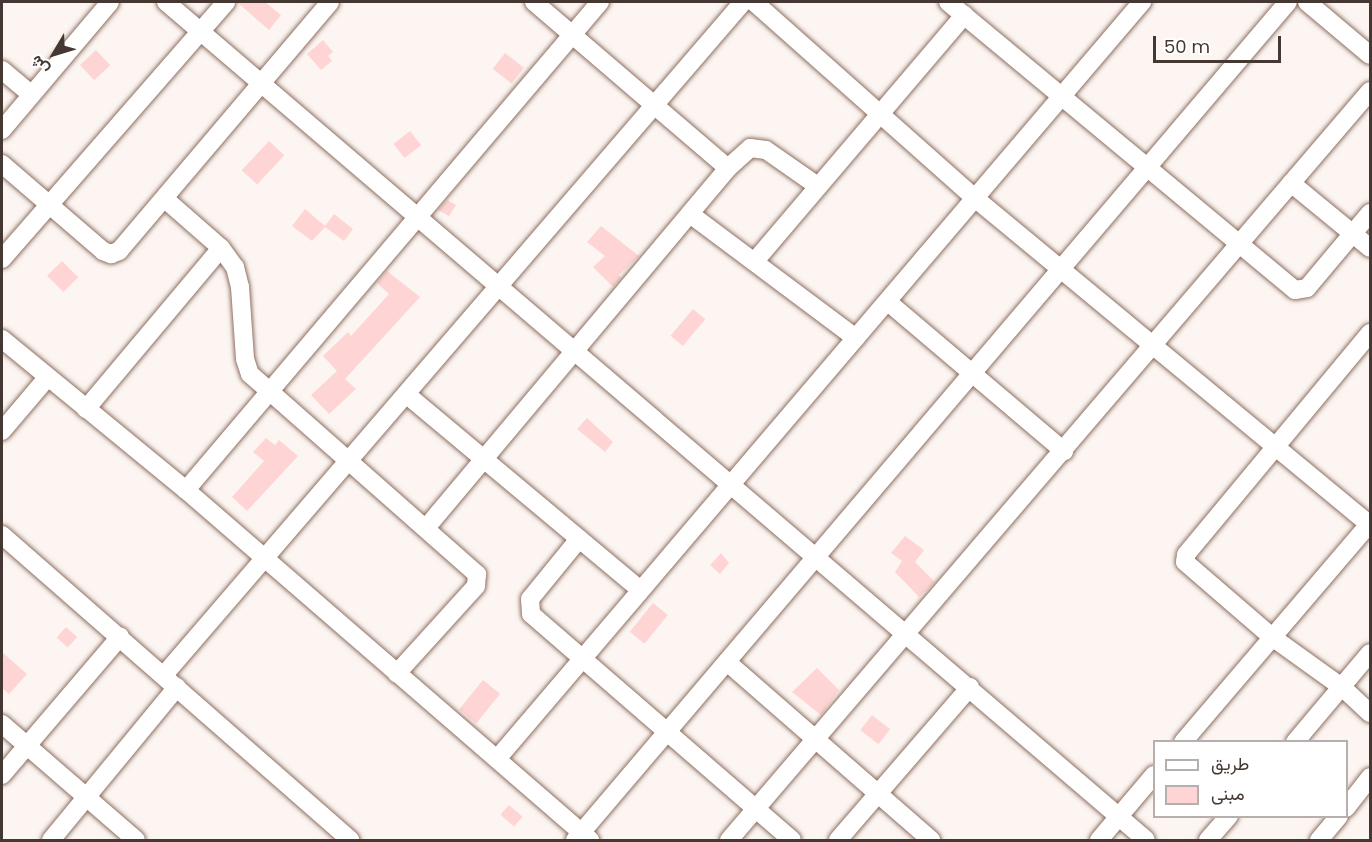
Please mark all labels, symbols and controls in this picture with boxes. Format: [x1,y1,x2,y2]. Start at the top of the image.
north arrow [24,24,84,84]
scale bar [1156,24,1284,62]
text: 50 m [1164,34,1210,59]
text: ش [24,51,54,80]
legend [1153,740,1348,818]
text: طريق [1211,751,1249,776]
text: مبنى [1211,781,1245,806]

